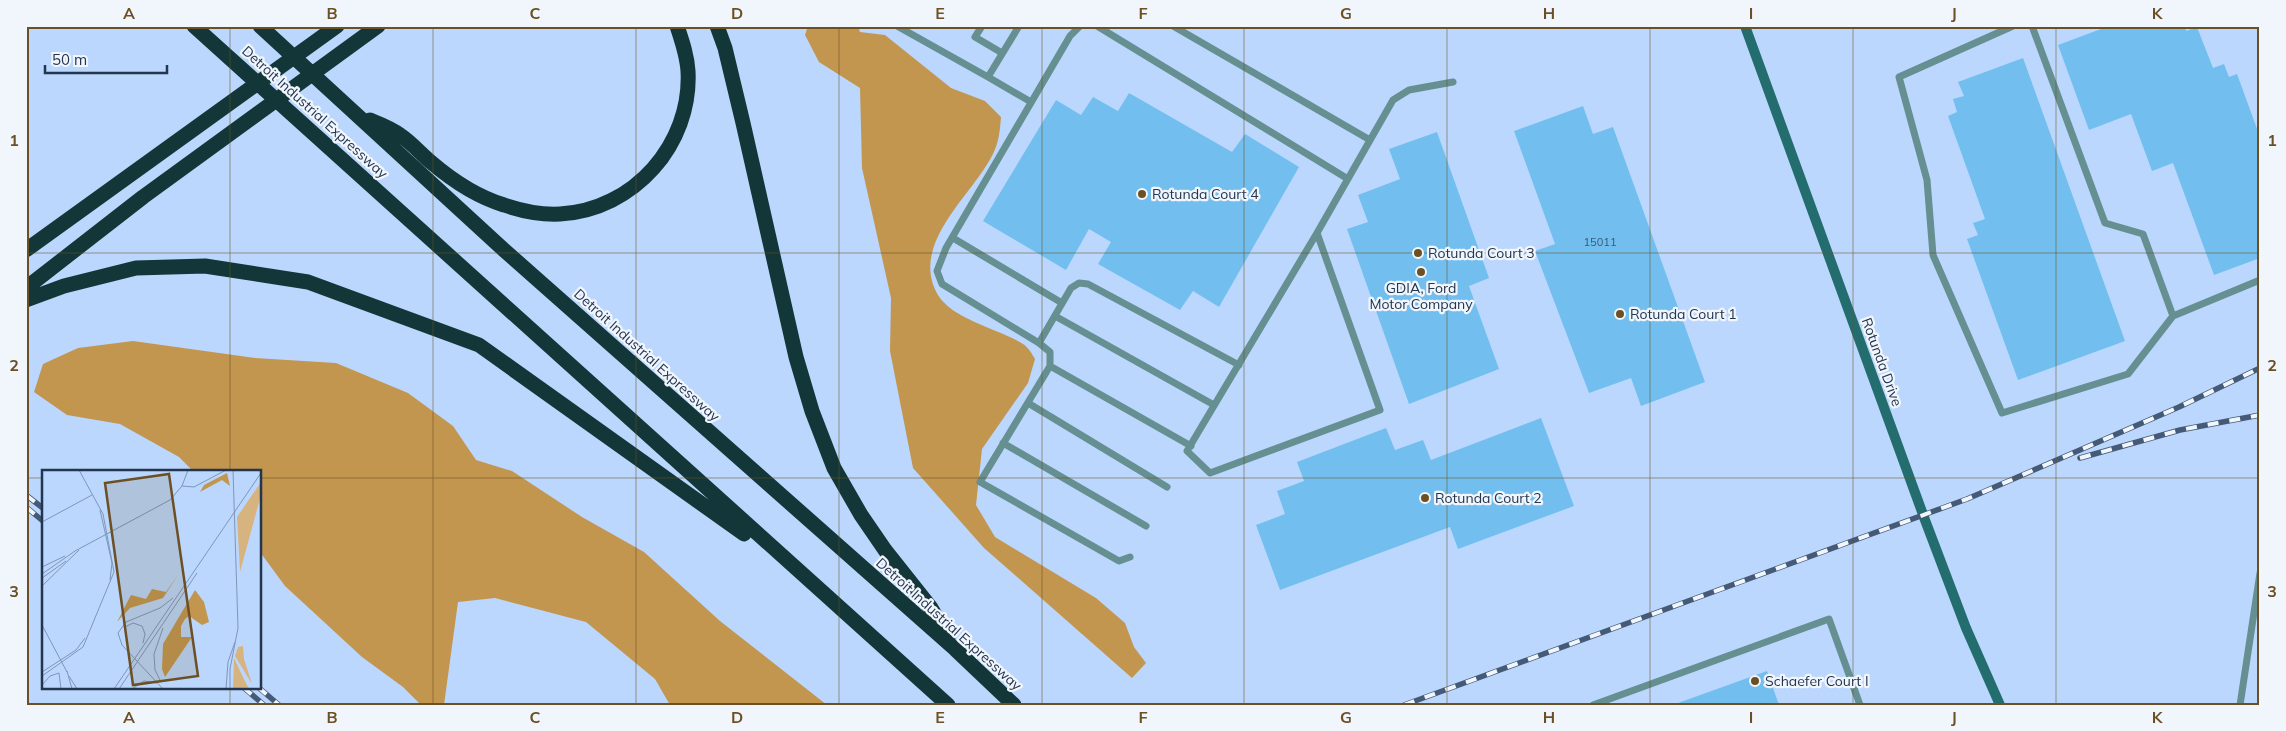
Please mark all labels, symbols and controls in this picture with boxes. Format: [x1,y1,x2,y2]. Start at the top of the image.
text: A [123,3,135,23]
text: B [326,3,338,23]
text: C [530,3,541,23]
text: D [731,3,743,23]
text: E [935,3,945,23]
text: F [1138,3,1148,23]
text: G [1340,3,1352,23]
text: H [1543,3,1555,23]
text: I [1749,3,1753,23]
text: J [1951,3,1957,23]
text: K [2152,3,2164,23]
scale bar [45,42,168,74]
street label: Detroit Industrial Expressway [238,42,392,183]
text: 50 m [52,50,87,69]
text: 1 [9,130,19,150]
text: 1 [2267,130,2277,150]
place label: Rotunda Court 4 [1152,185,1259,203]
marker: Rotunda Court 4 [1136,188,1148,200]
house number: 15011 [1584,235,1617,249]
place label: Rotunda Court 3 [1428,244,1535,262]
marker: Rotunda Court 3 [1412,247,1424,259]
marker: GDIA, Ford Motor Company [1415,266,1427,278]
place label: GDIA, Ford Motor Company [1369,279,1473,313]
street label: Detroit Industrial Expressway [570,285,724,426]
place label: Rotunda Court 1 [1630,305,1737,323]
marker: Rotunda Court 1 [1614,308,1626,320]
street label: Rotunda Drive [1858,315,1906,409]
text: 2 [9,355,19,375]
text: 2 [2267,355,2277,375]
inset map [42,470,261,688]
place label: Rotunda Court 2 [1435,489,1542,507]
marker: Rotunda Court 2 [1419,492,1431,504]
street label: Detroit Industrial Expressway [872,554,1026,695]
text: 3 [9,581,19,601]
text: 3 [2267,581,2277,601]
place label: Schaefer Court I [1765,672,1869,690]
marker: Schaefer Court I [1749,675,1761,687]
text: A [123,707,135,727]
text: B [326,707,338,727]
text: C [530,707,541,727]
text: D [731,707,743,727]
text: E [935,707,945,727]
text: F [1138,707,1148,727]
text: G [1340,707,1352,727]
text: H [1543,707,1555,727]
text: I [1749,707,1753,727]
text: J [1951,707,1957,727]
text: K [2152,707,2164,727]

